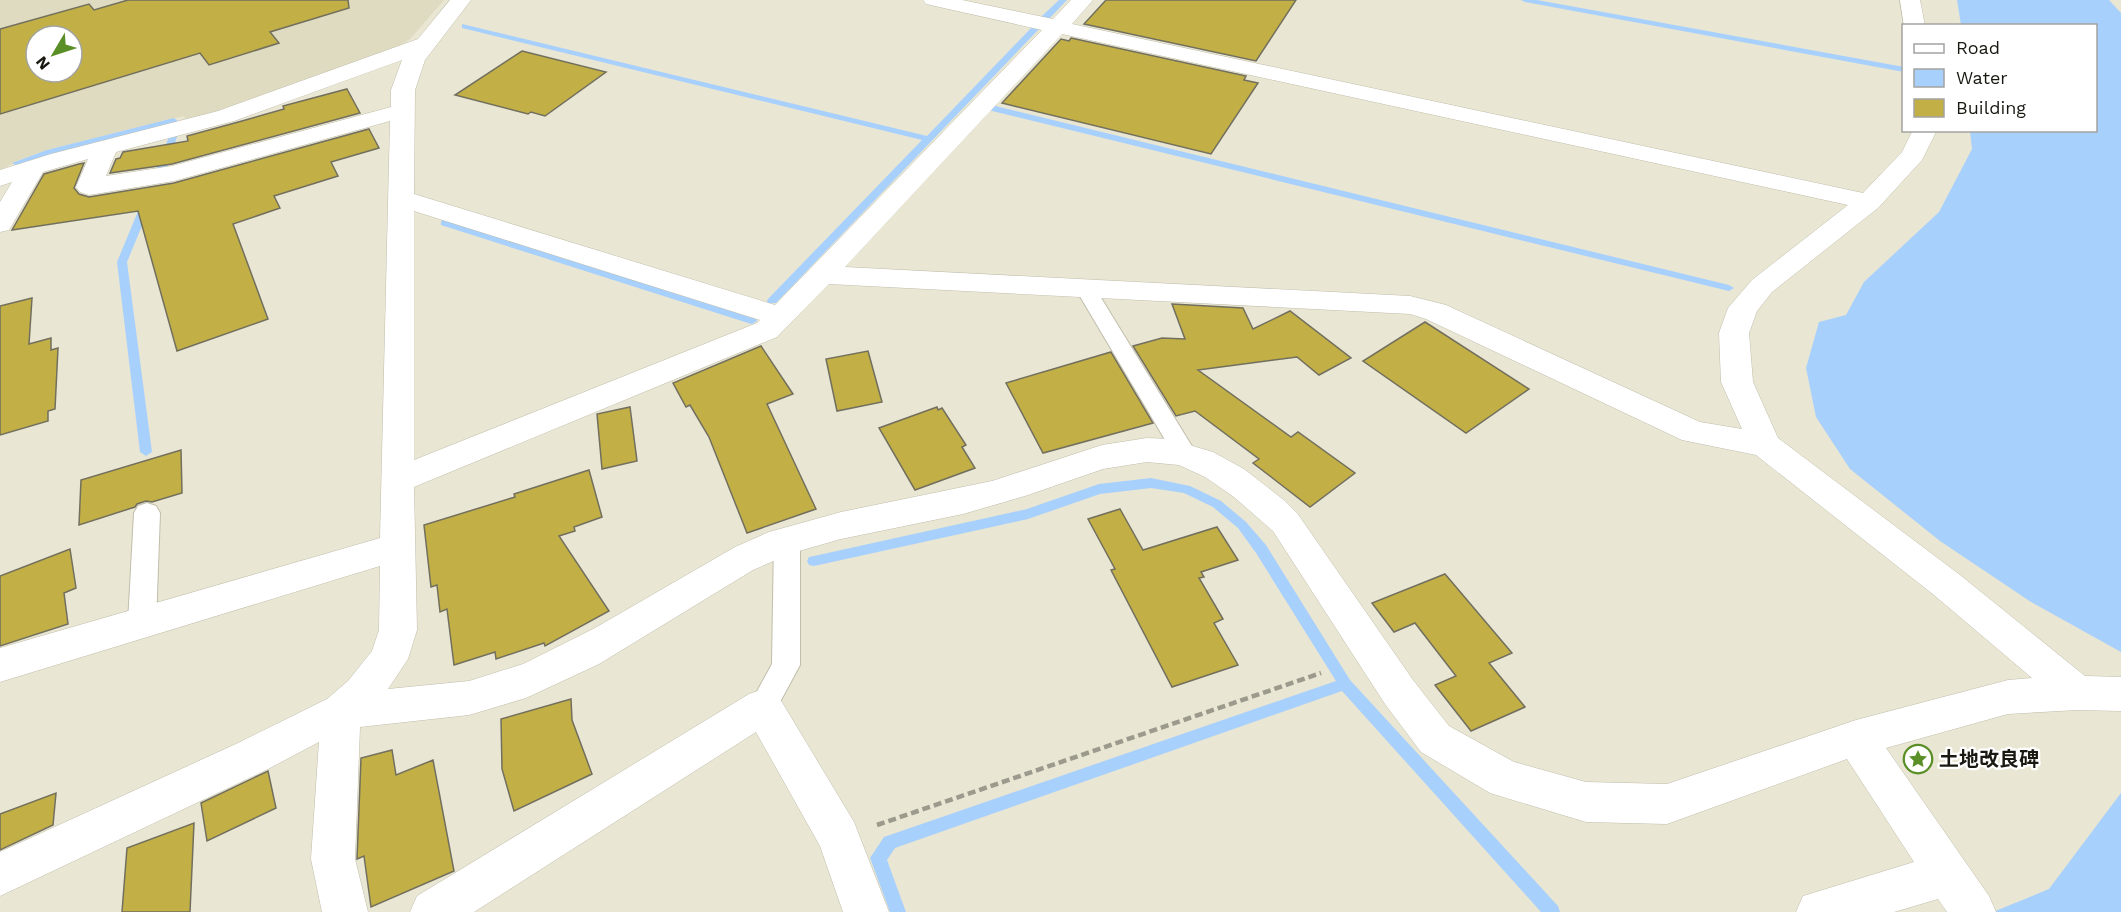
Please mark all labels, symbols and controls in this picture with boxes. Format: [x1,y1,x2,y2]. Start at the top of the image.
north arrow [24,24,84,84]
legend [1902,24,2097,132]
text: Road [1956,37,2000,58]
text: N [32,53,54,74]
text: Water [1956,67,2008,88]
text: Building [1956,97,2026,118]
place icon: 土地改良碑 [1902,743,1934,775]
place label: 土地改良碑 [1939,747,2039,771]

